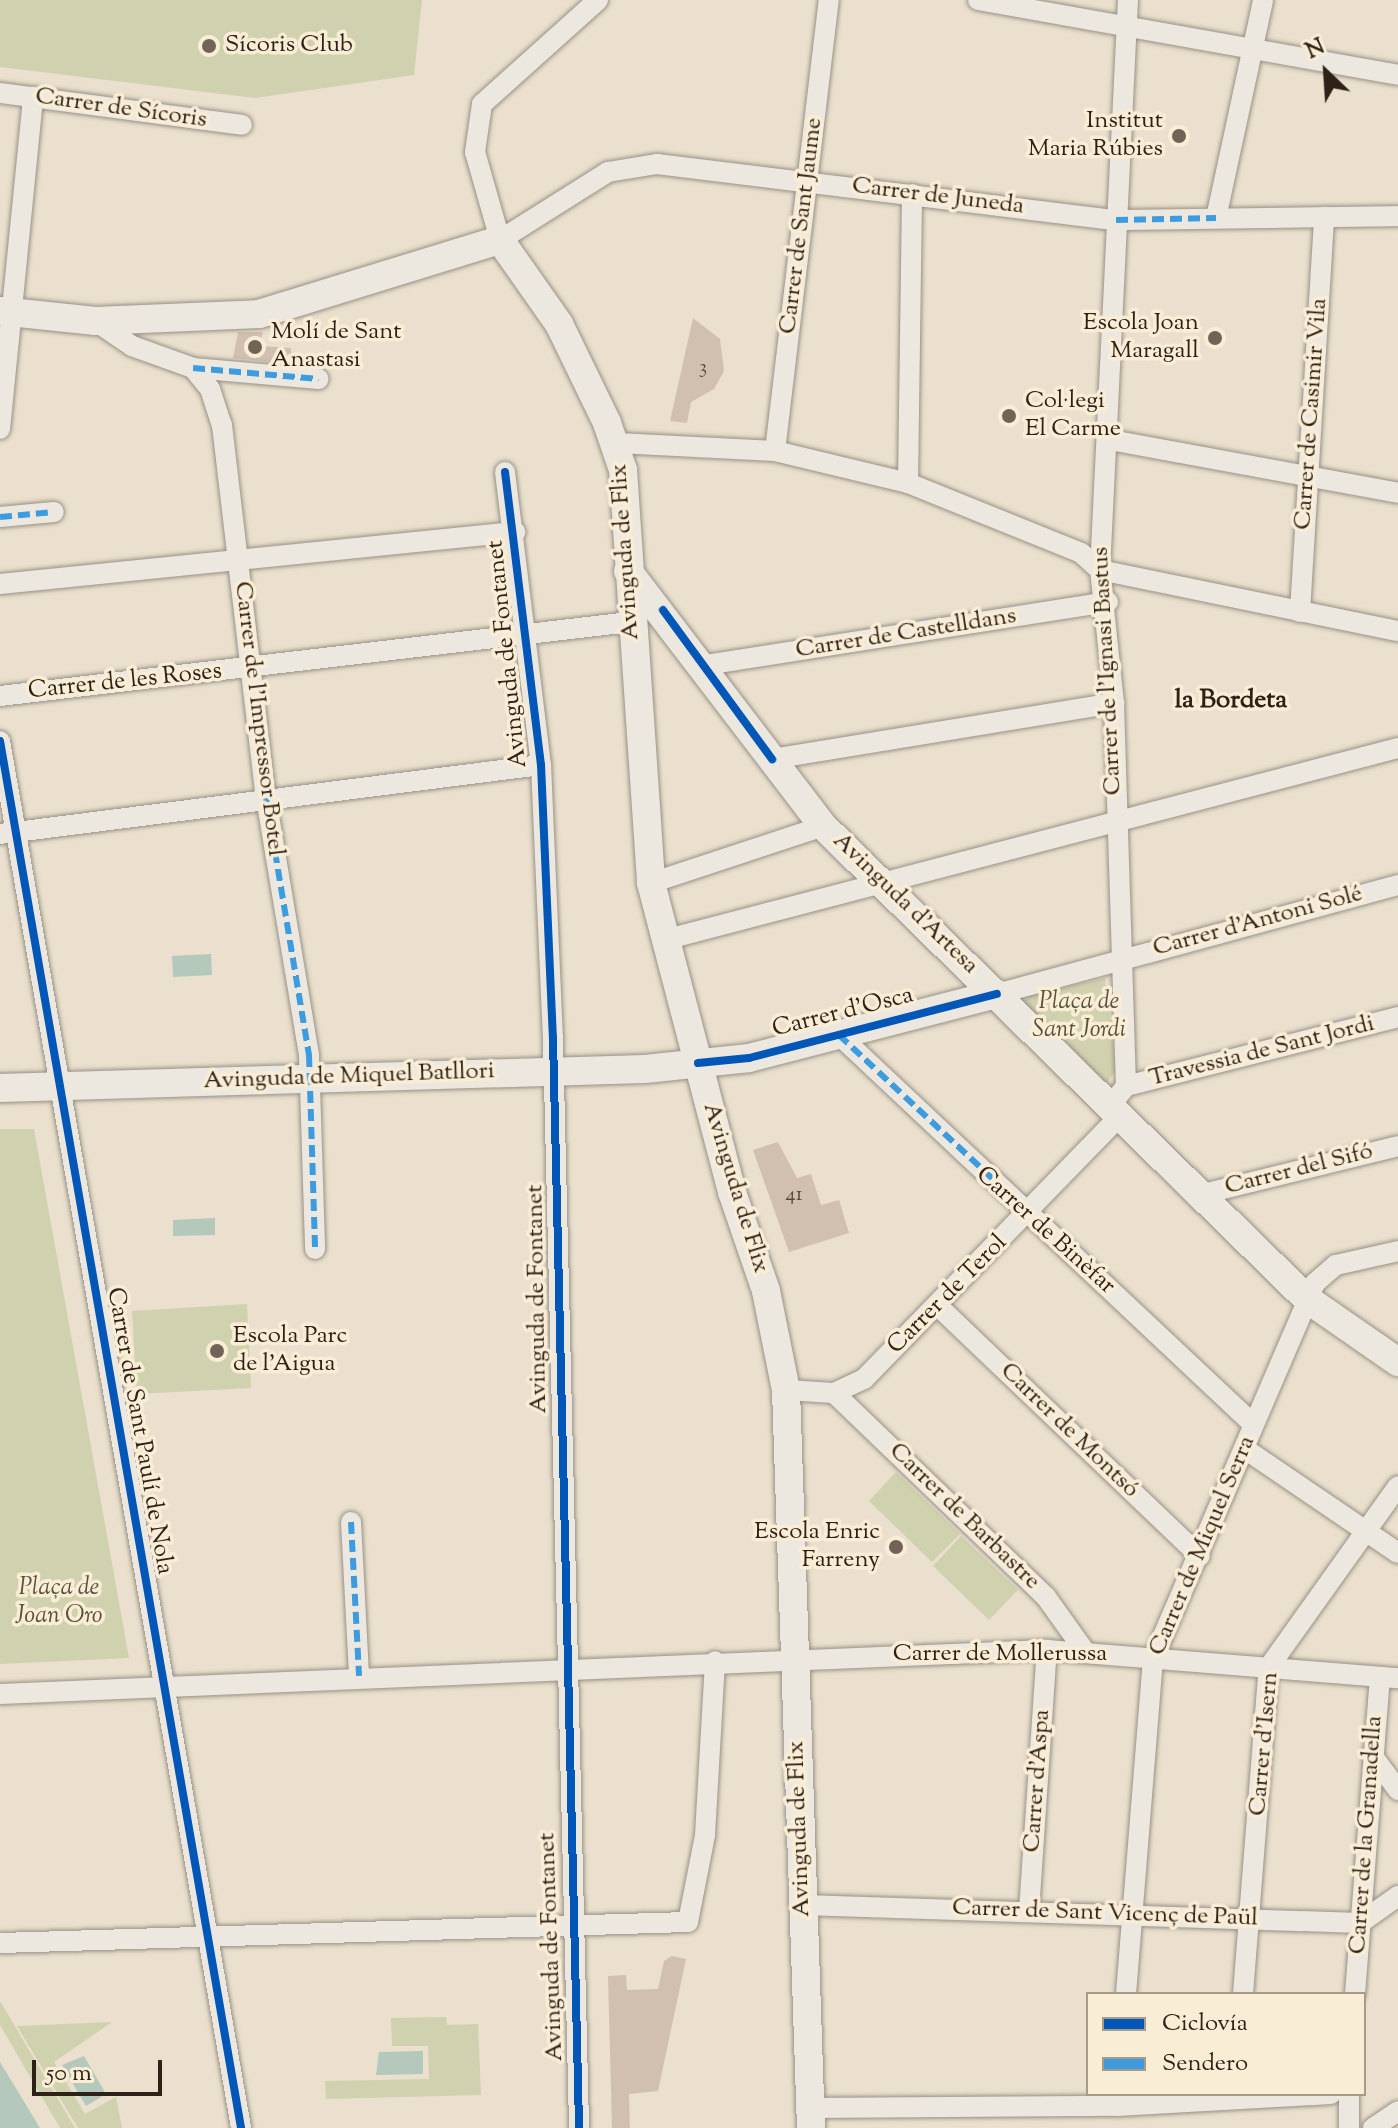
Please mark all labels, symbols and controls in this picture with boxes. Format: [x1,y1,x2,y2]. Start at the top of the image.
place label: Sícoris Club [225,32,353,60]
north arrow [1286,32,1366,112]
text: N [1301,32,1331,68]
marker: Sícoris Club [200,37,218,55]
street label: Carrer de Sícoris [33,83,209,135]
place label: Institut Maria Rúbies [1028,108,1163,164]
street label: Carrer de Sant Jaume [774,116,830,336]
marker: Institut Maria Rúbies [1170,127,1188,145]
street label: Carrer de Juneda [850,172,1026,222]
street label: Carrer de Casimir Vila [1290,297,1334,531]
place label: Escola Joan Maragall [1083,310,1199,366]
place label: Molí de Sant Anastasi [271,319,401,375]
marker: Escola Joan Maragall [1206,329,1224,347]
marker: Molí de Sant Anastasi [246,338,264,356]
house number: 3 [699,356,707,380]
place label: Col·legi El Carme [1025,388,1121,444]
marker: Col·legi El Carme [1000,407,1018,425]
street label: Avinguda de Flix [605,463,647,641]
street label: Avinguda de Fontanet [482,539,534,769]
street label: Carrer de l'Ignasi Bastus [1087,546,1129,796]
street label: Carrer de l'Impressor Botel [227,580,289,858]
street label: Carrer de Castelldans [794,602,1018,666]
street label: Carrer de les Roses [27,658,223,706]
district label: la Bordeta [1175,685,1287,717]
street label: Avinguda d'Artesa [826,827,984,981]
street label: Carrer d'Antoni Solé [1150,880,1366,964]
street label: Carrer d'Osca [769,982,917,1044]
park label: Plaça de Sant Jordi [1032,989,1126,1045]
street label: Travessia de Sant Jordi [1146,1010,1378,1094]
street label: Avinguda de Miquel Batllori [203,1058,495,1096]
street label: Avinguda de Flix [695,1099,775,1277]
street label: Carrer del Sifó [1222,1138,1376,1202]
street label: Carrer de Binèfar [969,1161,1121,1301]
house number: 41 [786,1183,802,1207]
street label: Avinguda de Fontanet [522,1184,554,1414]
street label: Carrer de Terol [882,1229,1014,1361]
street label: Carrer de Sant Paulí de Nola [100,1285,178,1577]
place label: Escola Parc de l'Aigua [233,1323,347,1379]
marker: Escola Parc de l'Aigua [208,1342,226,1360]
street label: Carrer de Montsó [993,1357,1145,1505]
street label: Carrer de Miquel Serra [1144,1432,1262,1660]
street label: Carrer de Barbastre [882,1437,1046,1597]
place label: Escola Enric Farreny [754,1519,880,1575]
marker: Escola Enric Farreny [887,1538,905,1556]
park label: Plaça de Joan Oro [16,1575,102,1631]
street label: Carrer de Mollerussa [893,1641,1107,1669]
street label: Carrer d'Isern [1244,1671,1286,1817]
street label: Carrer d'Aspa [1019,1709,1057,1853]
street label: Carrer de la Granadella [1344,1715,1390,1955]
street label: Avinguda de Flix [783,1740,817,1918]
street label: Avinguda de Fontanet [534,1832,570,2062]
street label: Carrer de Sant Vicenç de Paül [952,1894,1258,1934]
legend [1086,1992,1366,2096]
text: Ciclovía [1162,2007,1248,2041]
scale bar [36,2044,166,2094]
text: Sendero [1162,2047,1248,2081]
text: 50 m [46,2057,92,2091]

